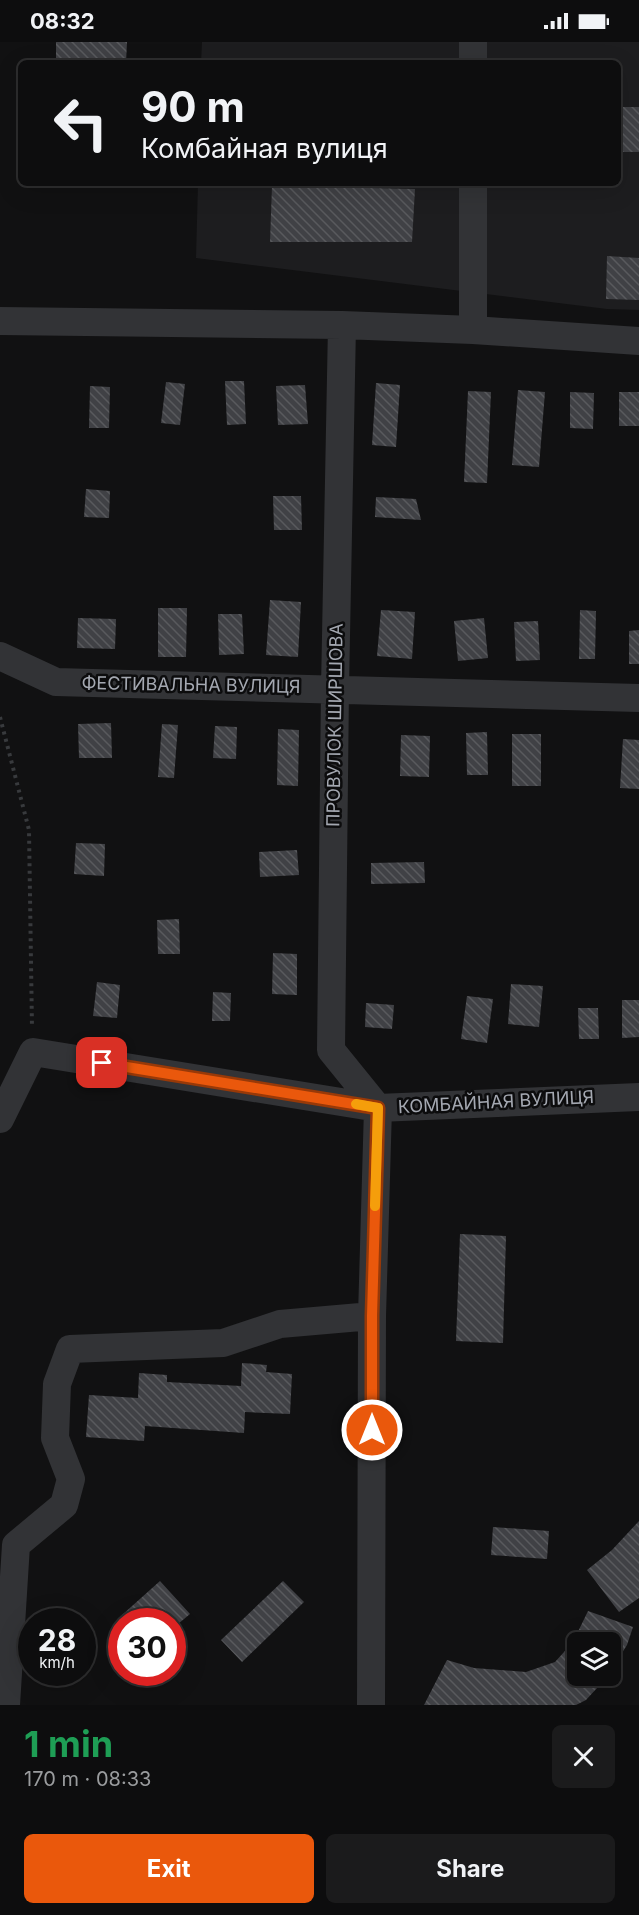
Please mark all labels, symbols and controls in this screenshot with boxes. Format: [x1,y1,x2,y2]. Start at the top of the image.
text: 08:32 [30,8,95,34]
text: 90 m [141,81,245,132]
icon: left [42,84,120,162]
text: Комбайная вулиця [141,132,388,165]
street label: ПРОВУЛОК ШИРШОВА [322,623,347,827]
street label: ФЕСТИВАЛЬНА ВУЛИЦЯ [81,672,301,697]
pin [76,1037,127,1088]
icon: arrive [85,1046,118,1079]
street label: КОМБАЙНАЯ ВУЛИЦЯ [397,1085,595,1117]
position arrow [340,1398,404,1462]
speed limit sign: 30 [108,1608,186,1686]
text: 28 [38,1622,76,1658]
map controls [567,1632,621,1686]
button: layers [567,1632,621,1686]
text: km/h [39,1653,75,1672]
text: 1 min [24,1722,113,1766]
button: close [552,1725,615,1788]
text: 170 m · 08:33 [24,1767,151,1791]
button: Exit [24,1834,314,1903]
button: Share [326,1834,615,1903]

